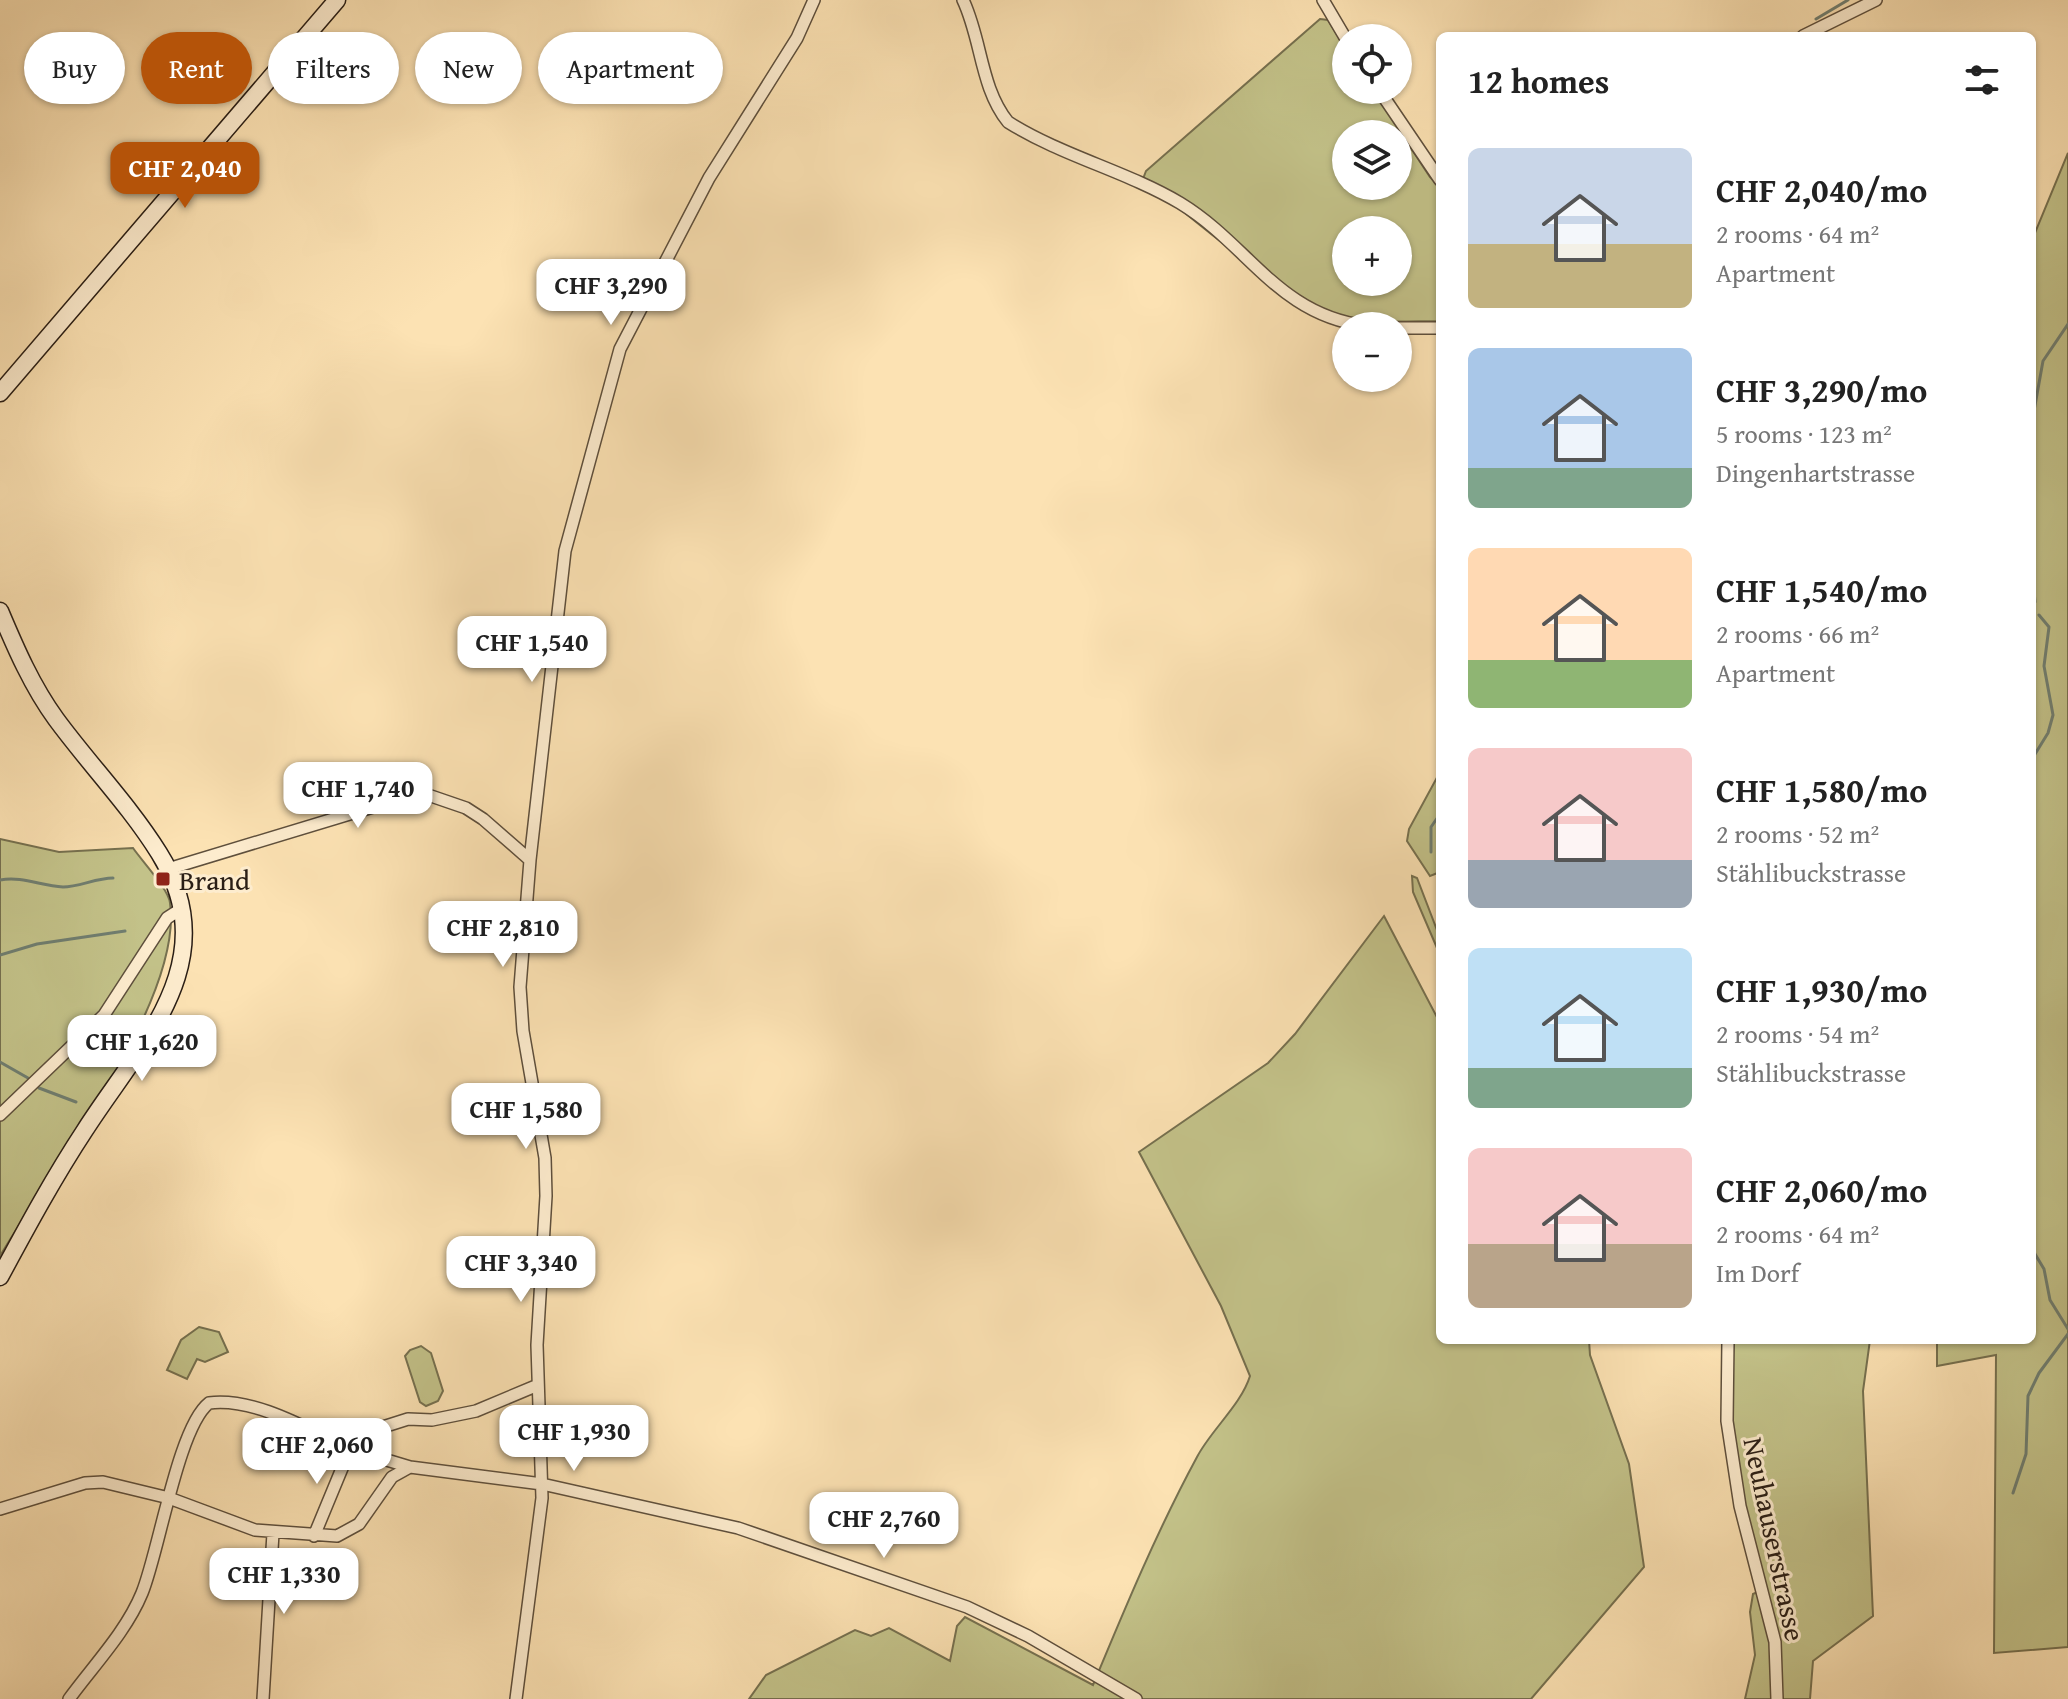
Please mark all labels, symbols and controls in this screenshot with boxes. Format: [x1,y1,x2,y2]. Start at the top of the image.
map controls [1332,24,1412,392]
button: locate [1332,24,1412,104]
chip: Buy [24,32,125,104]
chip: Rent [141,32,252,104]
chip: Filters [268,32,399,104]
chip: New [415,32,522,104]
chip: Apartment [538,32,723,104]
text: 12 homes [1468,56,1609,105]
icon: filters [1960,58,2004,102]
button: layers [1332,120,1412,200]
pin: CHF 2,040 [93,142,277,210]
text: CHF 2,040 [128,148,242,187]
text: CHF 2,040/mo [1716,165,1927,214]
icon: home [1532,180,1628,276]
text: 2 rooms · 64 m² [1716,214,1879,253]
button: + [1332,216,1412,296]
text: Apartment [1716,253,1835,292]
pin: CHF 3,290 [519,259,703,327]
text: CHF 3,290 [554,265,668,304]
button: − [1332,312,1412,392]
text: CHF 3,290/mo [1716,365,1927,414]
icon: home [1532,380,1628,476]
text: 5 rooms · 123 m² [1716,414,1892,453]
text: Dingenhartstrasse [1716,453,1915,492]
text: CHF 1,540/mo [1716,565,1927,614]
icon: home [1532,580,1628,676]
text: 2 rooms · 66 m² [1716,614,1879,653]
pin: CHF 1,540 [440,616,624,684]
text: CHF 1,540 [475,622,589,661]
text: Apartment [1716,653,1835,692]
pin: CHF 1,740 [266,762,450,830]
text: CHF 1,580/mo [1716,765,1927,814]
text: CHF 1,740 [301,768,415,807]
icon: home [1532,780,1628,876]
text: 2 rooms · 52 m² [1716,814,1879,853]
text: Stählibuckstrasse [1716,853,1906,892]
place label: Brand [179,859,250,900]
marker: Brand [154,870,172,888]
pin: CHF 2,810 [411,901,595,969]
text: CHF 2,810 [446,907,560,946]
text: CHF 1,930/mo [1716,965,1927,1014]
icon: home [1532,980,1628,1076]
text: 2 rooms · 54 m² [1716,1014,1879,1053]
pin: CHF 1,620 [50,1015,234,1083]
text: CHF 1,620 [85,1021,199,1060]
text: Stählibuckstrasse [1716,1053,1906,1092]
pin: CHF 1,580 [434,1083,618,1151]
text: CHF 1,580 [469,1089,583,1128]
text: CHF 2,060/mo [1716,1165,1927,1214]
icon: home [1532,1180,1628,1276]
text: 2 rooms · 64 m² [1716,1214,1879,1253]
pin: CHF 3,340 [429,1236,613,1304]
text: CHF 3,340 [464,1242,578,1281]
text: Im Dorf [1716,1253,1799,1292]
pin: CHF 1,930 [482,1405,666,1473]
text: CHF 1,930 [517,1411,631,1450]
pin: CHF 2,060 [225,1418,409,1486]
text: CHF 2,060 [260,1424,374,1463]
street label: Neuhauserstrasse [1733,1433,1817,1645]
pin: CHF 2,760 [792,1492,976,1560]
text: CHF 2,760 [827,1498,941,1537]
pin: CHF 1,330 [192,1548,376,1616]
text: CHF 1,330 [227,1554,341,1593]

